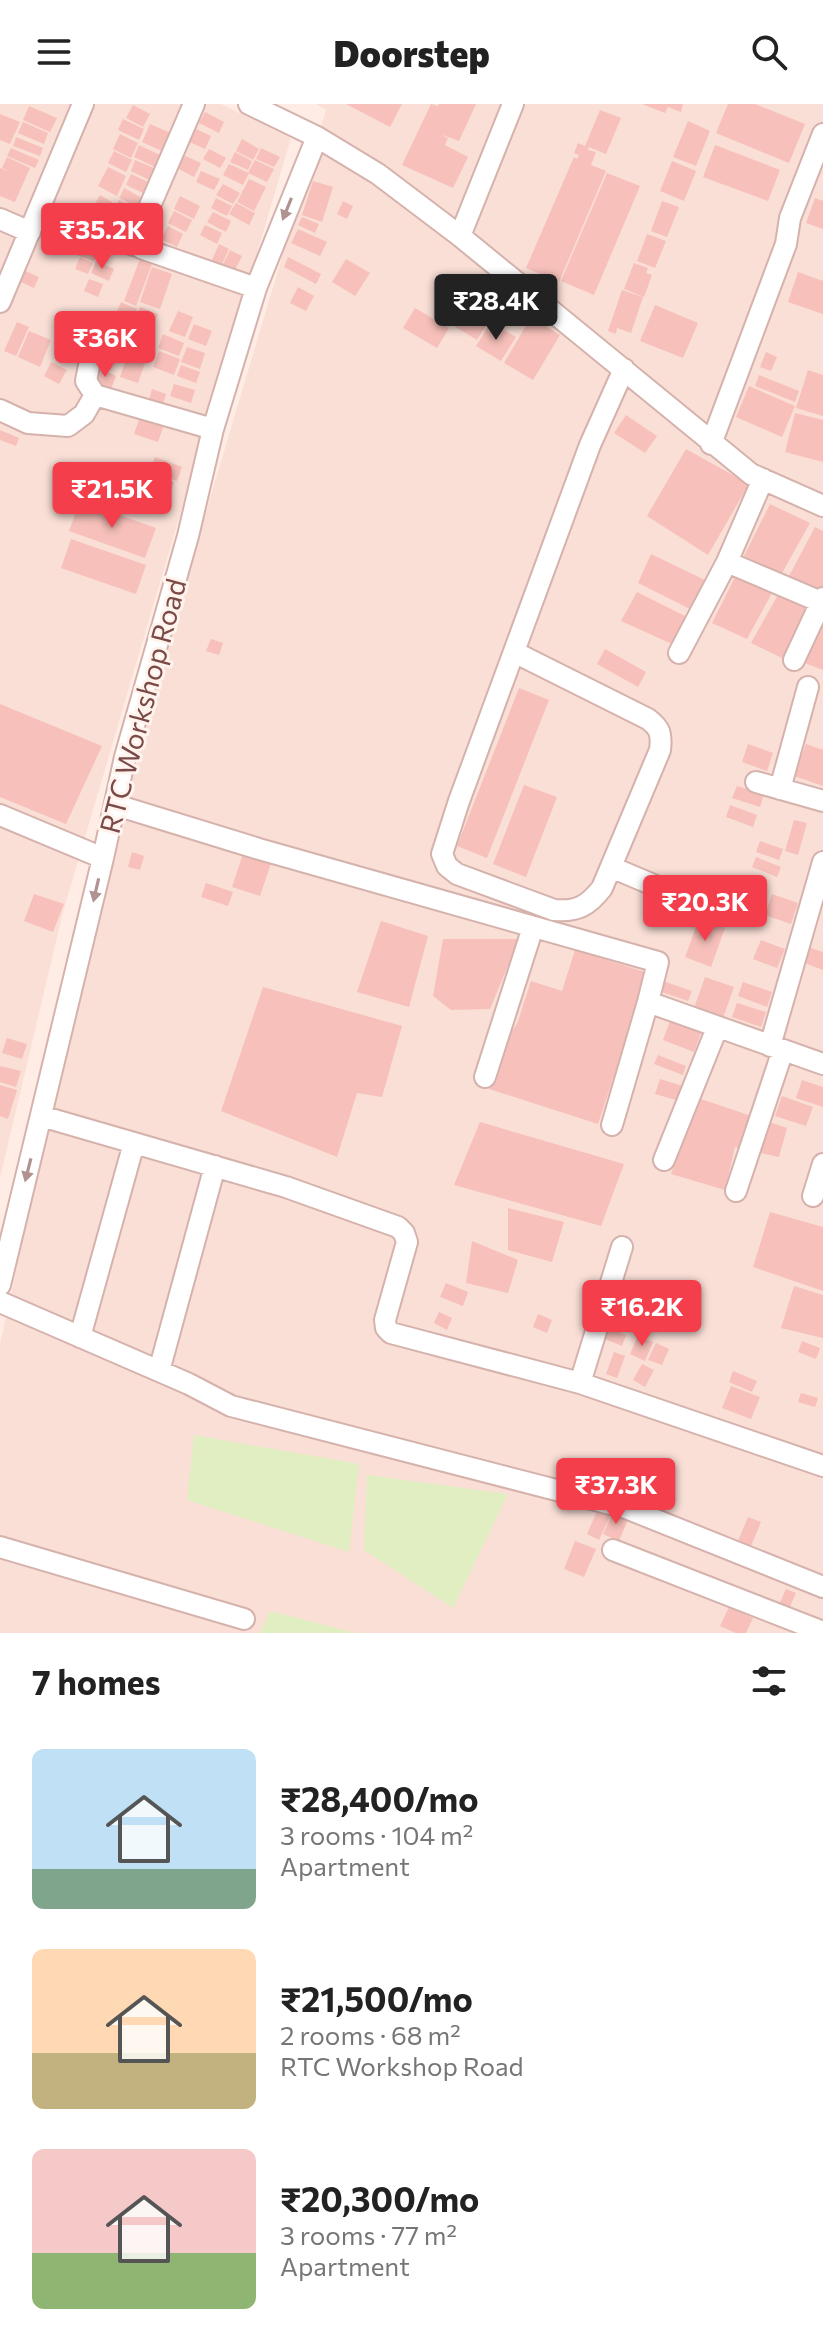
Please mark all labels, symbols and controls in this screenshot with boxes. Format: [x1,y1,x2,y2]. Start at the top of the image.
icon: menu [32,30,76,74]
text: Doorstep [333,30,490,74]
icon: search [747,30,791,74]
one-way arrow [281,197,294,221]
pin: ₹35.2K [37,203,167,271]
text: ₹35.2K [59,213,145,244]
pin: ₹28.4K [431,274,561,342]
text: ₹28.4K [452,284,540,315]
pin: ₹36K [58,311,152,379]
text: ₹36K [72,321,138,352]
pin: ₹21.5K [47,462,177,530]
text: ₹21.5K [71,472,153,503]
street label: RTC Workshop Road [92,575,192,837]
pin: ₹20.3K [640,875,770,943]
one-way arrow [89,878,102,903]
text: ₹20.3K [661,885,749,916]
one-way arrow [21,1157,33,1182]
pin: ₹16.2K [577,1280,707,1348]
text: ₹16.2K [600,1290,684,1321]
pin: ₹37.3K [551,1458,681,1526]
text: ₹37.3K [574,1468,658,1499]
icon: filters [747,1659,791,1703]
text: 7 homes [32,1660,161,1702]
text: ₹28,400/mo [280,1777,479,1819]
icon: home [96,1781,192,1877]
text: 3 rooms · 104 m² [280,1819,473,1850]
text: Apartment [280,1850,410,1881]
text: ₹21,500/mo [280,1977,473,2019]
icon: home [96,1981,192,2077]
text: 2 rooms · 68 m² [280,2019,461,2050]
text: RTC Workshop Road [280,2050,524,2081]
text: ₹20,300/mo [280,2177,479,2219]
icon: home [96,2181,192,2277]
text: 3 rooms · 77 m² [280,2219,457,2250]
text: Apartment [280,2250,410,2281]

